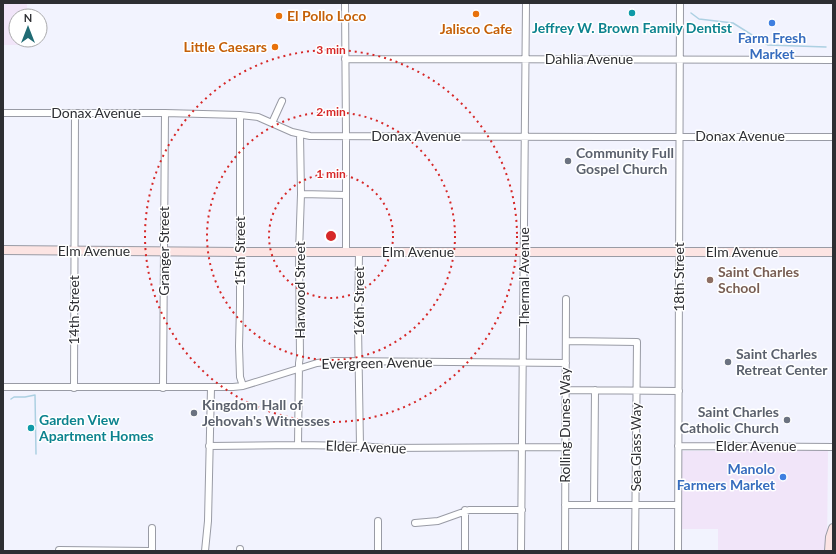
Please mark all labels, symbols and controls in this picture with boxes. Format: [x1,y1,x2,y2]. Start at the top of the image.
place label: El Pollo Loco [287,7,366,24]
north arrow [8,8,48,48]
marker: Jeffrey W. Brown Family Dentist [627,8,637,18]
marker: Jalisco Cafe [471,9,481,19]
text: N [24,11,32,24]
marker: El Pollo Loco [274,11,284,21]
marker: Farm Fresh Market [767,18,777,28]
place label: Jeffrey W. Brown Family Dentist [532,19,733,36]
place label: Jalisco Cafe [440,20,513,37]
place label: Farm Fresh Market [738,29,806,62]
place label: Little Caesars [184,38,267,55]
marker: Little Caesars [270,42,280,52]
text: 3 min [316,42,346,57]
street label: Dahlia Avenue [545,50,633,67]
street label: Donax Avenue [51,104,141,121]
text: 2 min [316,104,346,119]
street label: Donax Avenue [371,127,461,144]
street label: Donax Avenue [695,127,785,144]
place label: Community Full Gospel Church [576,144,674,177]
marker: Community Full Gospel Church [563,156,573,166]
text: 1 min [316,166,346,181]
street label: Granger Street [155,206,172,296]
street label: 15th Street [231,216,248,286]
street label: Thermal Avenue [515,227,532,327]
centre of rings [324,229,338,243]
street label: Harwood Street [291,241,308,339]
street label: Elm Avenue [58,242,130,259]
street label: 18th Street [670,242,687,312]
street label: Elm Avenue [382,243,454,260]
street label: Elm Avenue [706,243,778,260]
place label: Saint Charles School [718,263,799,296]
street label: 16th Street [350,266,367,336]
street label: 14th Street [65,275,82,345]
marker: Saint Charles School [705,275,715,285]
place label: Saint Charles Retreat Center [736,345,828,378]
street label: Evergreen Avenue [321,353,433,372]
marker: Saint Charles Retreat Center [723,357,733,367]
street label: Rolling Dunes Way [556,366,573,483]
place label: Kingdom Hall of Jehovah's Witnesses [202,396,330,429]
street label: Sea Glass Way [627,402,644,492]
place label: Saint Charles Catholic Church [680,403,779,436]
marker: Kingdom Hall of Jehovah's Witnesses [189,408,199,418]
place label: Garden View Apartment Homes [38,411,154,444]
marker: Saint Charles Catholic Church [782,415,792,425]
marker: Garden View Apartment Homes [26,423,36,433]
street label: Elder Avenue [325,437,407,456]
street label: Elder Avenue [716,437,796,454]
place label: Manolo Farmers Market [677,460,776,493]
marker: Manolo Farmers Market [778,472,788,482]

